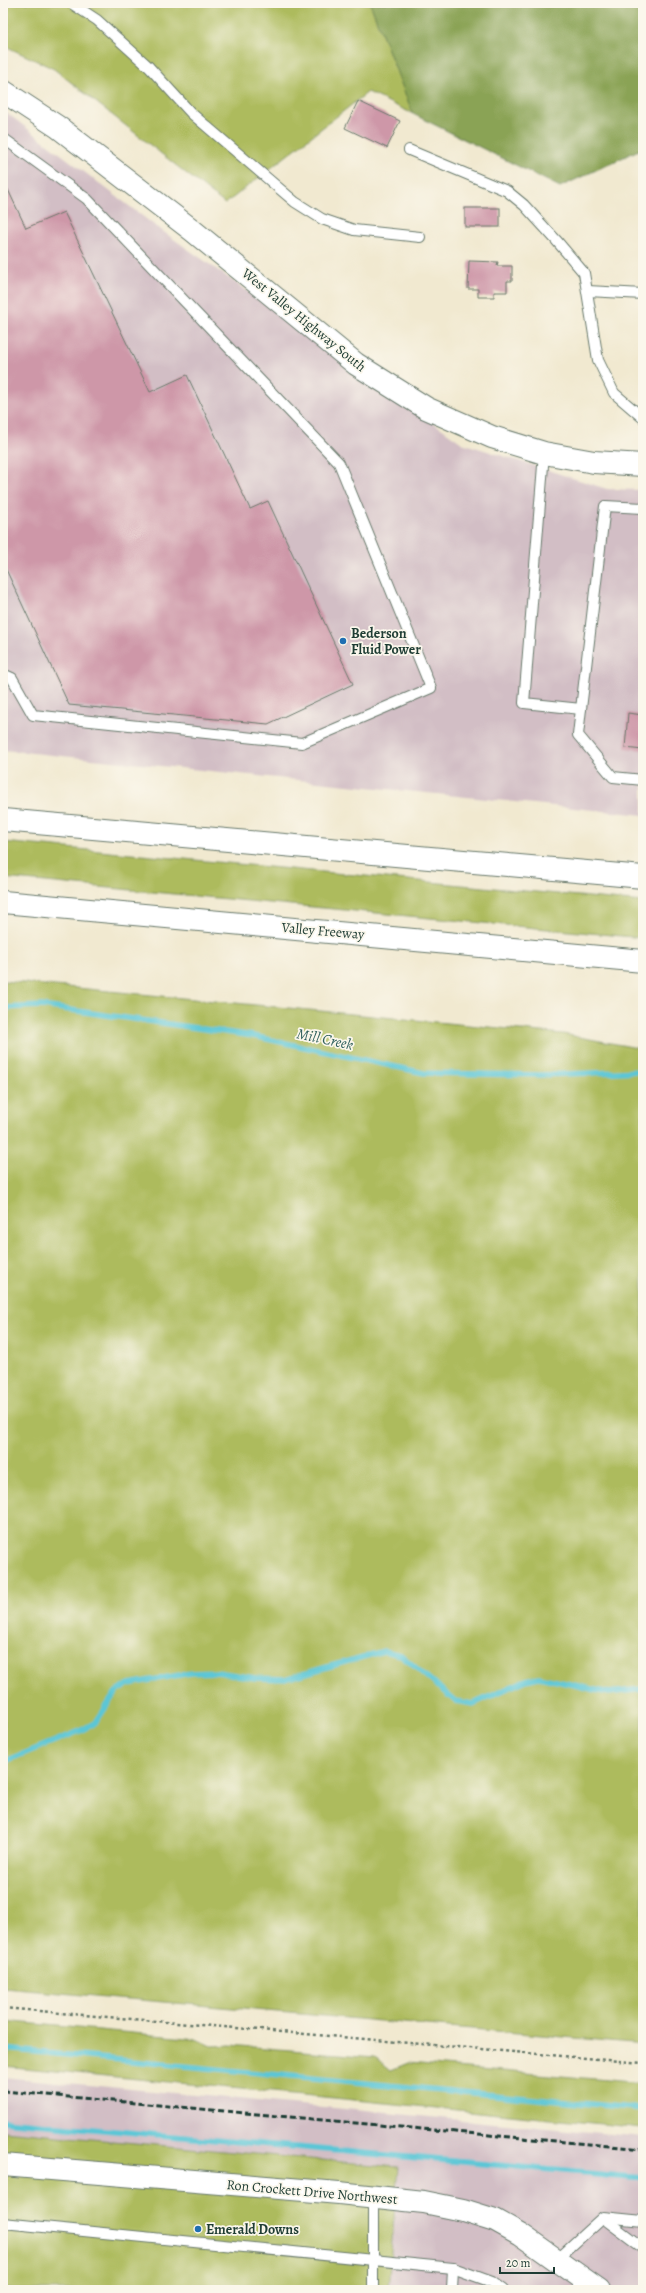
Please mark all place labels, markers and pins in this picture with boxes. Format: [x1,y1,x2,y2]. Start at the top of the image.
place label: Bederson Fluid Power [351,624,421,659]
marker: Bederson Fluid Power [338,636,348,646]
place label: Emerald Downs [206,2220,299,2239]
marker: Emerald Downs [193,2224,203,2234]

